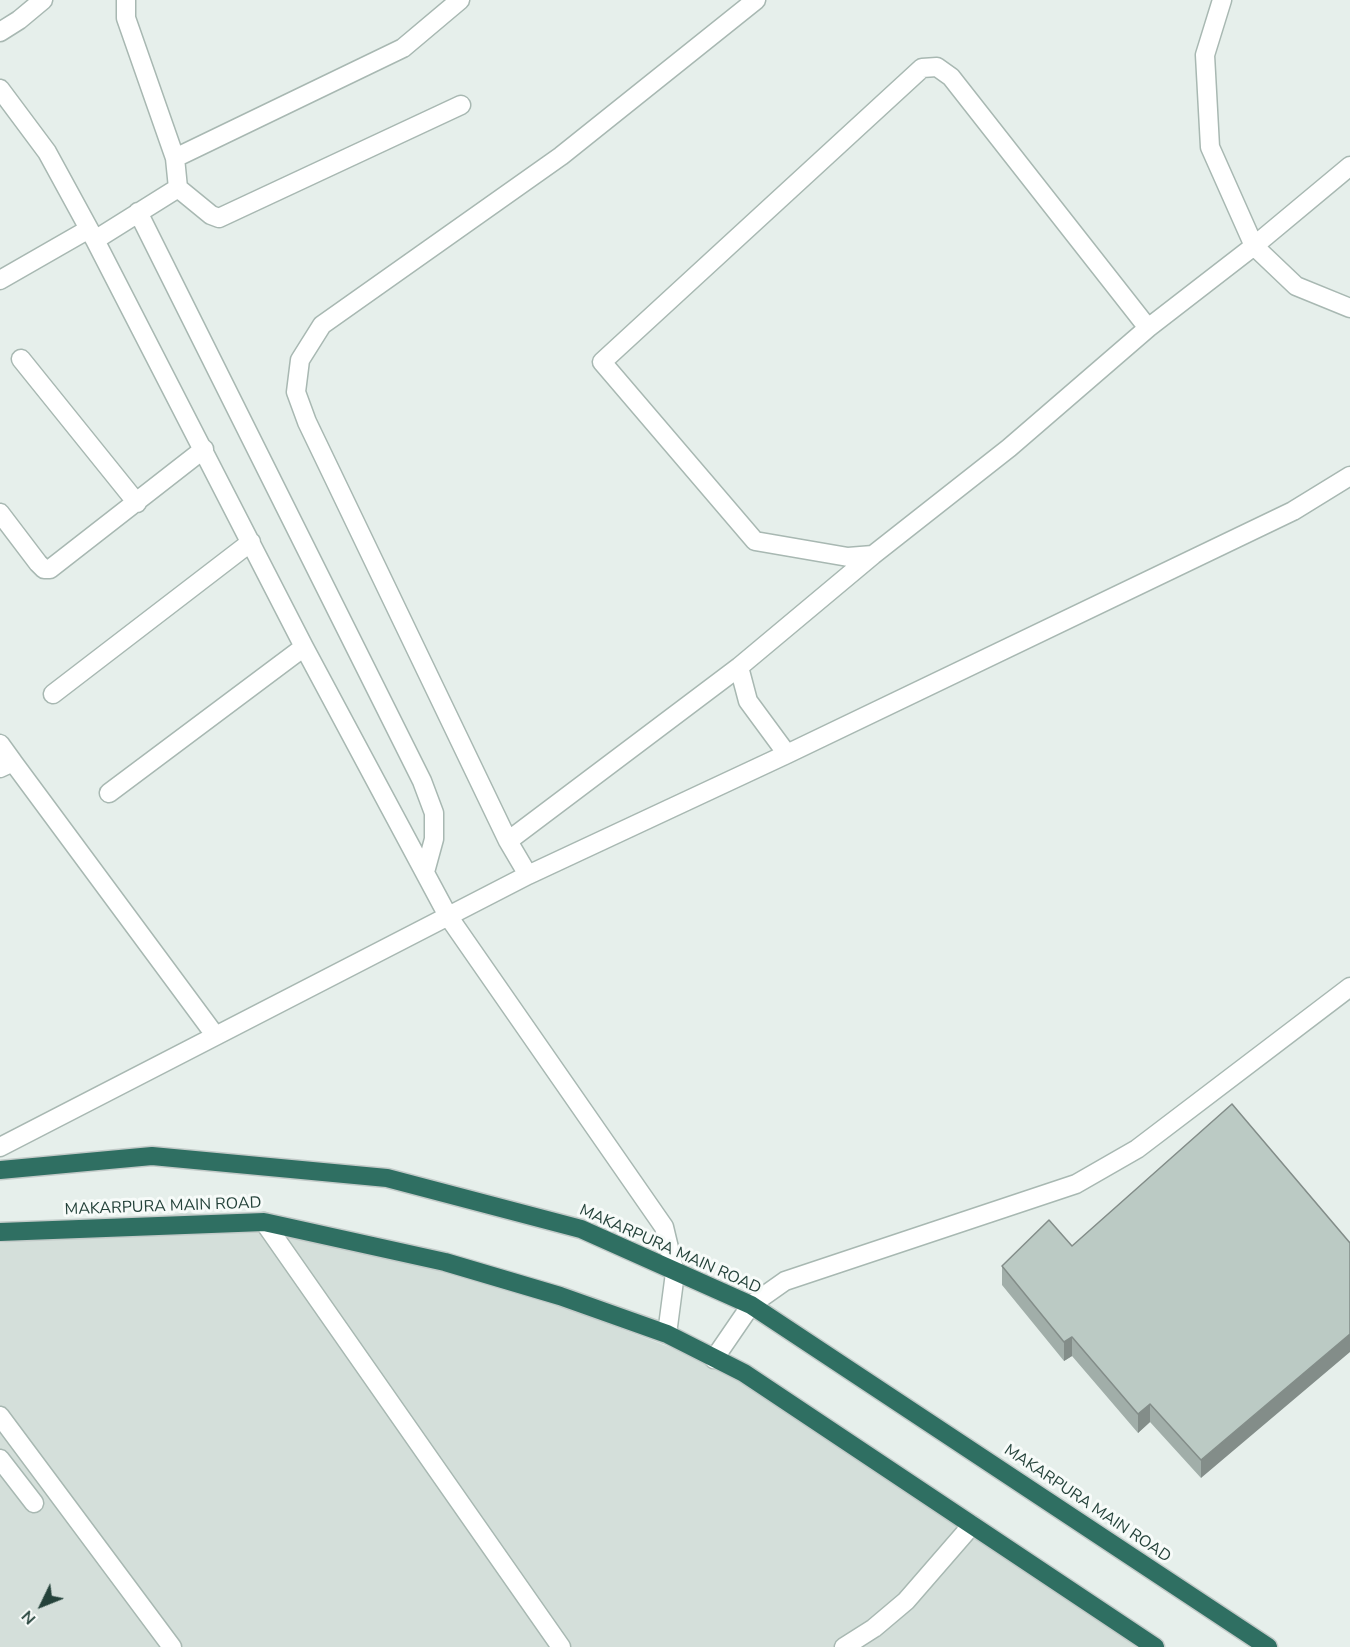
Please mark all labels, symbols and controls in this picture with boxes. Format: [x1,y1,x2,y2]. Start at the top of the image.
street label: MAKARPURA MAIN ROAD [64,1194,262,1220]
street label: MAKARPURA MAIN ROAD [576,1201,764,1299]
street label: MAKARPURA MAIN ROAD [1000,1441,1174,1567]
north arrow [12,1575,72,1635]
text: N [17,1605,41,1629]

